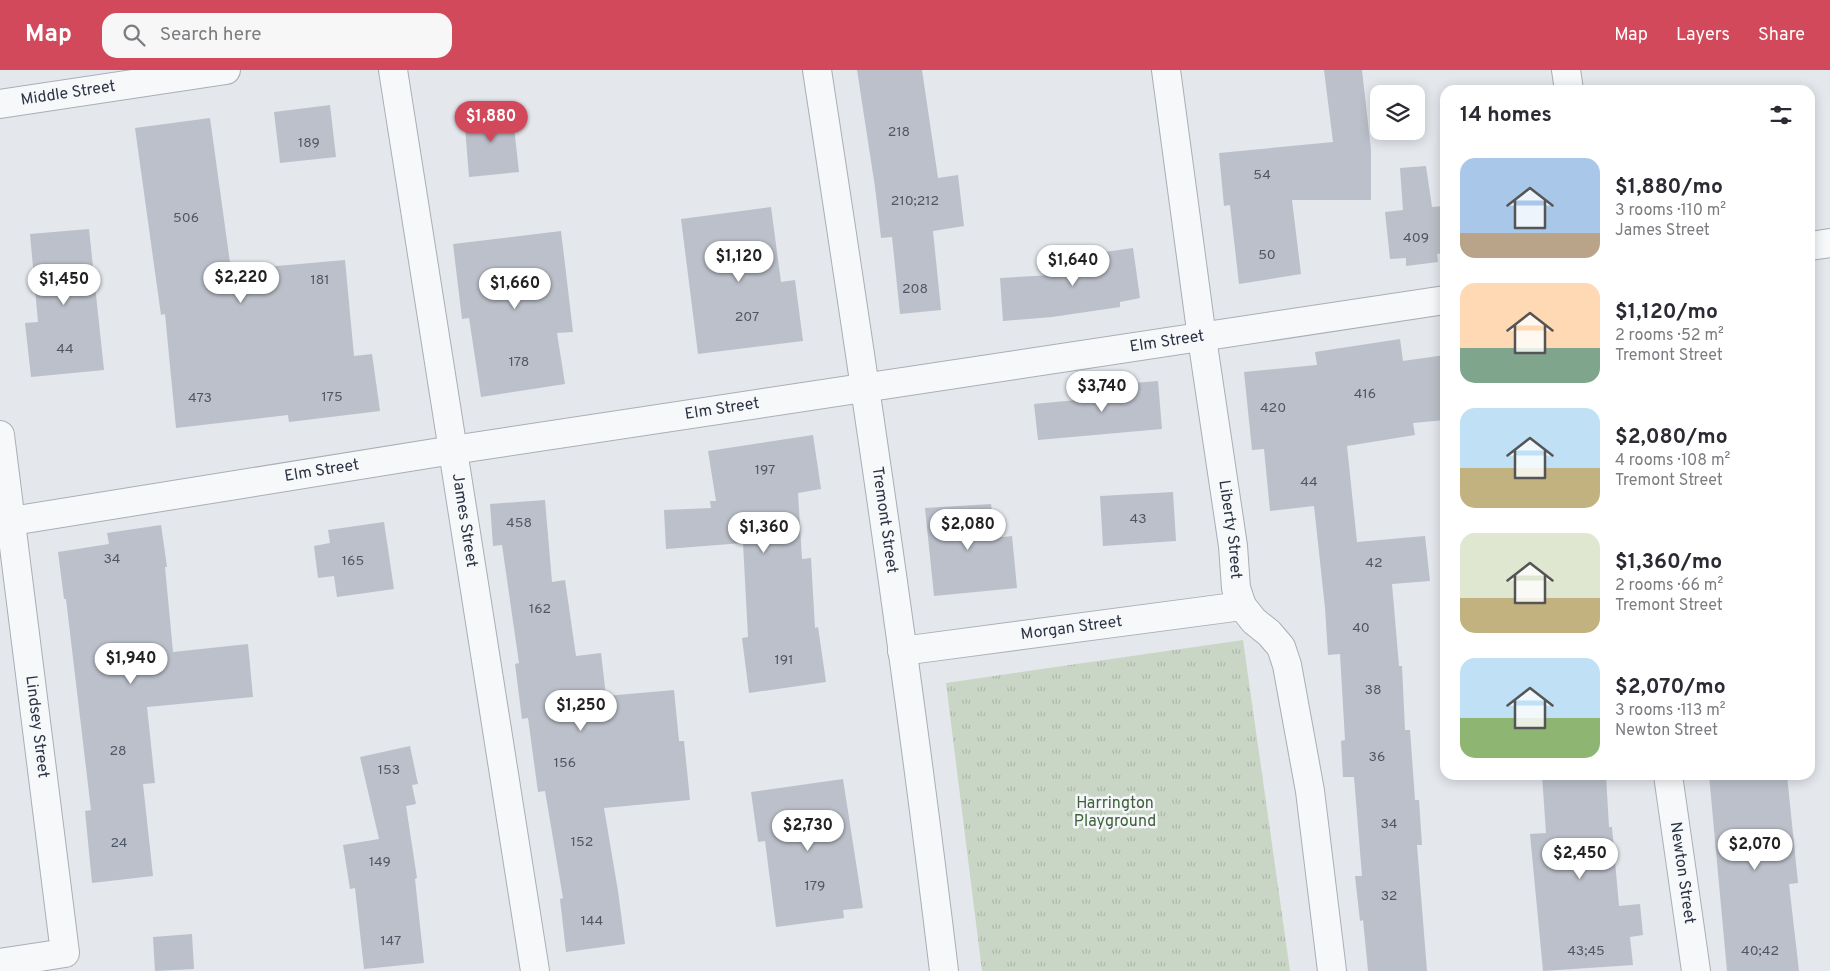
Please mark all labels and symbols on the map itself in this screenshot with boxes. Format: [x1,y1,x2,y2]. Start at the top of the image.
street label: Middle Street [19,77,117,111]
pin: $1,880 [450,100,532,143]
house number: 218 [888,124,910,141]
house number: 189 [298,135,320,152]
house number: 54 [1253,167,1271,184]
house number: 210;212 [891,193,939,210]
house number: 506 [173,210,199,227]
house number: 409 [1403,230,1429,247]
pin: $1,120 [698,240,780,283]
pin: $1,640 [1032,244,1114,287]
house number: 50 [1258,247,1276,264]
pin: $2,220 [200,262,282,304]
pin: $1,450 [23,264,105,306]
pin: $1,660 [474,268,556,310]
house number: 181 [311,272,329,289]
house number: 208 [902,281,928,298]
house number: 207 [735,309,759,326]
street label: Elm Street [1128,327,1206,358]
house number: 44 [56,341,74,358]
house number: 178 [509,354,529,371]
pin: $3,740 [1061,370,1143,413]
house number: 416 [1354,386,1376,403]
house number: 175 [321,389,343,406]
house number: 473 [188,390,212,407]
street label: Elm Street [683,394,761,425]
house number: 420 [1260,400,1286,417]
street label: Elm Street [283,455,361,487]
house number: 197 [755,462,775,479]
street label: Tremont Street [867,465,902,575]
street label: James Street [447,472,481,569]
house number: 44 [1300,474,1318,491]
street label: Liberty Street [1213,479,1245,580]
pin: $2,080 [927,508,1009,551]
house number: 43 [1129,511,1147,528]
pin: $1,360 [723,512,805,554]
house number: 458 [506,515,532,532]
house number: 34 [103,551,121,568]
house number: 165 [342,553,364,570]
house number: 42 [1365,555,1383,572]
house number: 162 [529,601,551,618]
street label: Morgan Street [1020,612,1124,645]
house number: 40 [1352,620,1370,637]
pin: $1,940 [90,642,172,685]
house number: 191 [775,652,793,669]
street label: Lindsey Street [20,674,53,779]
house number: 38 [1365,682,1381,699]
pin: $1,250 [540,690,622,732]
house number: 28 [109,743,127,760]
house number: 36 [1369,749,1385,766]
house number: 156 [554,755,576,772]
house number: 153 [378,762,400,779]
park label: Harrington Playground [1074,794,1156,832]
pin: $2,730 [767,810,849,852]
house number: 34 [1380,816,1398,833]
street label: Newton Street [1665,821,1699,925]
pin: $2,070 [1714,828,1796,871]
house number: 152 [571,834,593,851]
house number: 24 [110,835,128,852]
pin: $2,450 [1539,838,1621,880]
house number: 149 [369,854,391,871]
house number: 179 [805,878,825,895]
house number: 32 [1381,888,1397,905]
house number: 144 [581,913,603,930]
house number: 147 [381,933,401,950]
house number: 43;45 [1567,943,1605,960]
house number: 40;42 [1741,943,1779,960]

